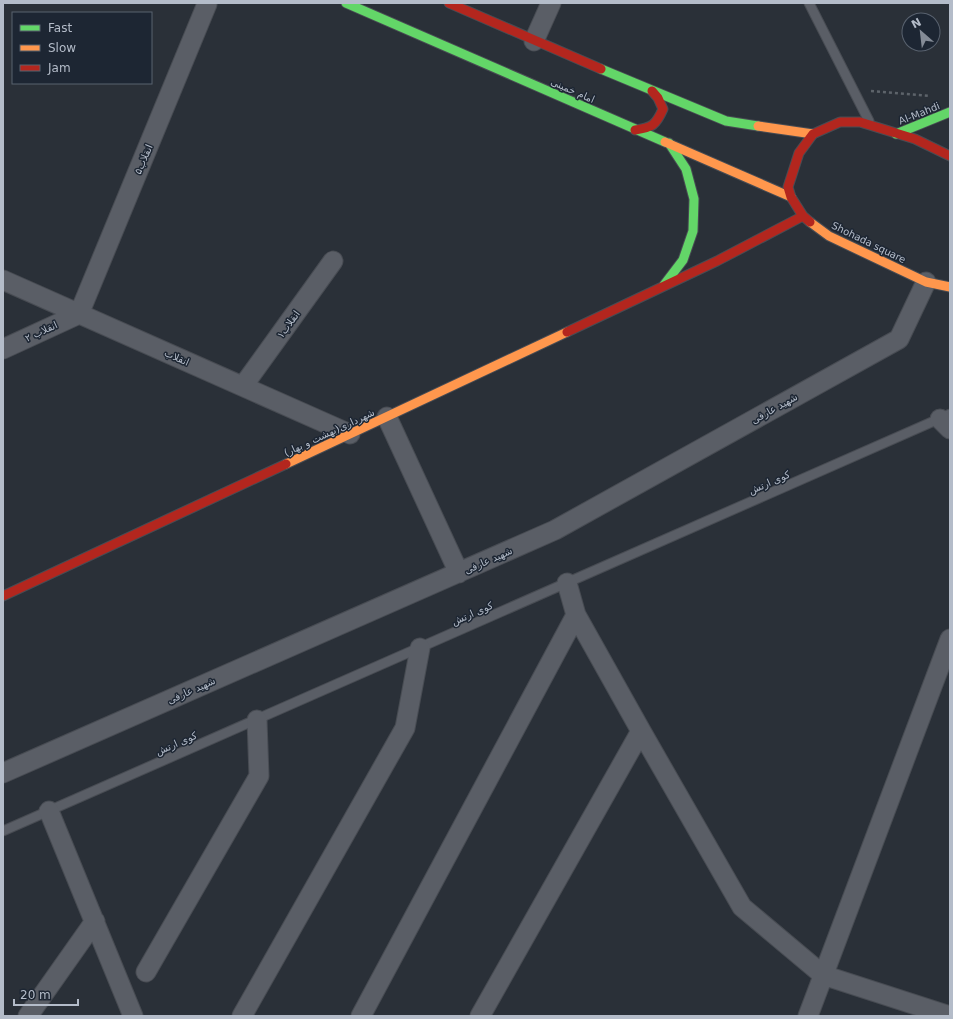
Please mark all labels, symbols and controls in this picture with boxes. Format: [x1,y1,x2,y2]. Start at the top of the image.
legend [12,12,152,84]
north arrow [901,12,941,52]
text: N [909,16,924,32]
text: Fast [48,21,72,35]
text: Slow [48,41,76,55]
text: Jam [47,61,71,75]
street label: امام خمینی [549,76,596,105]
street label: Al-Mahdi [897,100,941,127]
street label: انقلاب۵ [132,143,155,176]
street label: Shohada square [830,220,908,265]
street label: انقلاب۱ [275,308,302,340]
street label: انقلاب ۲ [23,319,59,344]
street label: انقلاب [163,347,191,368]
street label: شهید عارفی [749,391,800,427]
street label: شهرداری(بهشت و بهار) [282,407,377,459]
street label: کوی ارتش [747,468,792,496]
street label: شهید عارفی [462,545,514,577]
street label: کوی ارتش [450,599,495,627]
street label: شهید عارفی [165,675,217,707]
street label: کوی ارتش [154,729,199,757]
scale bar [14,981,78,1007]
text: 20 m [20,988,51,1002]

